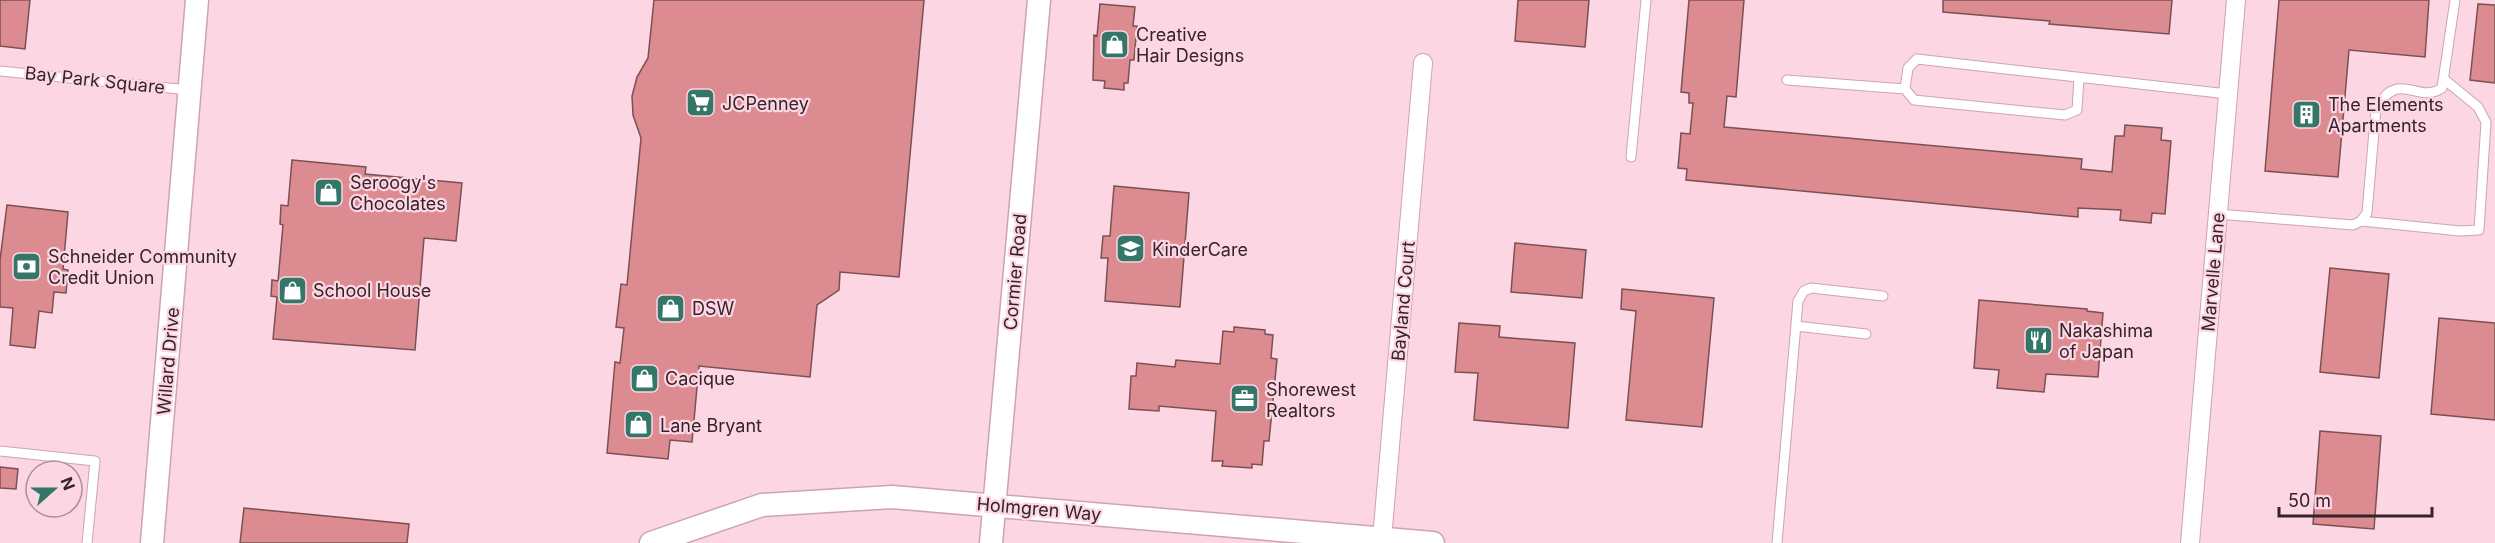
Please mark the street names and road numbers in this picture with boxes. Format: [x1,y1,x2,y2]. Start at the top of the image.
street label: Bay Park Square [24,62,166,98]
street label: Marvelle Lane [2197,212,2229,332]
street label: Cormier Road [999,213,1031,331]
street label: Bayland Court [1387,240,1419,362]
street label: Willard Drive [153,306,183,416]
street label: Holmgren Way [976,493,1102,525]

